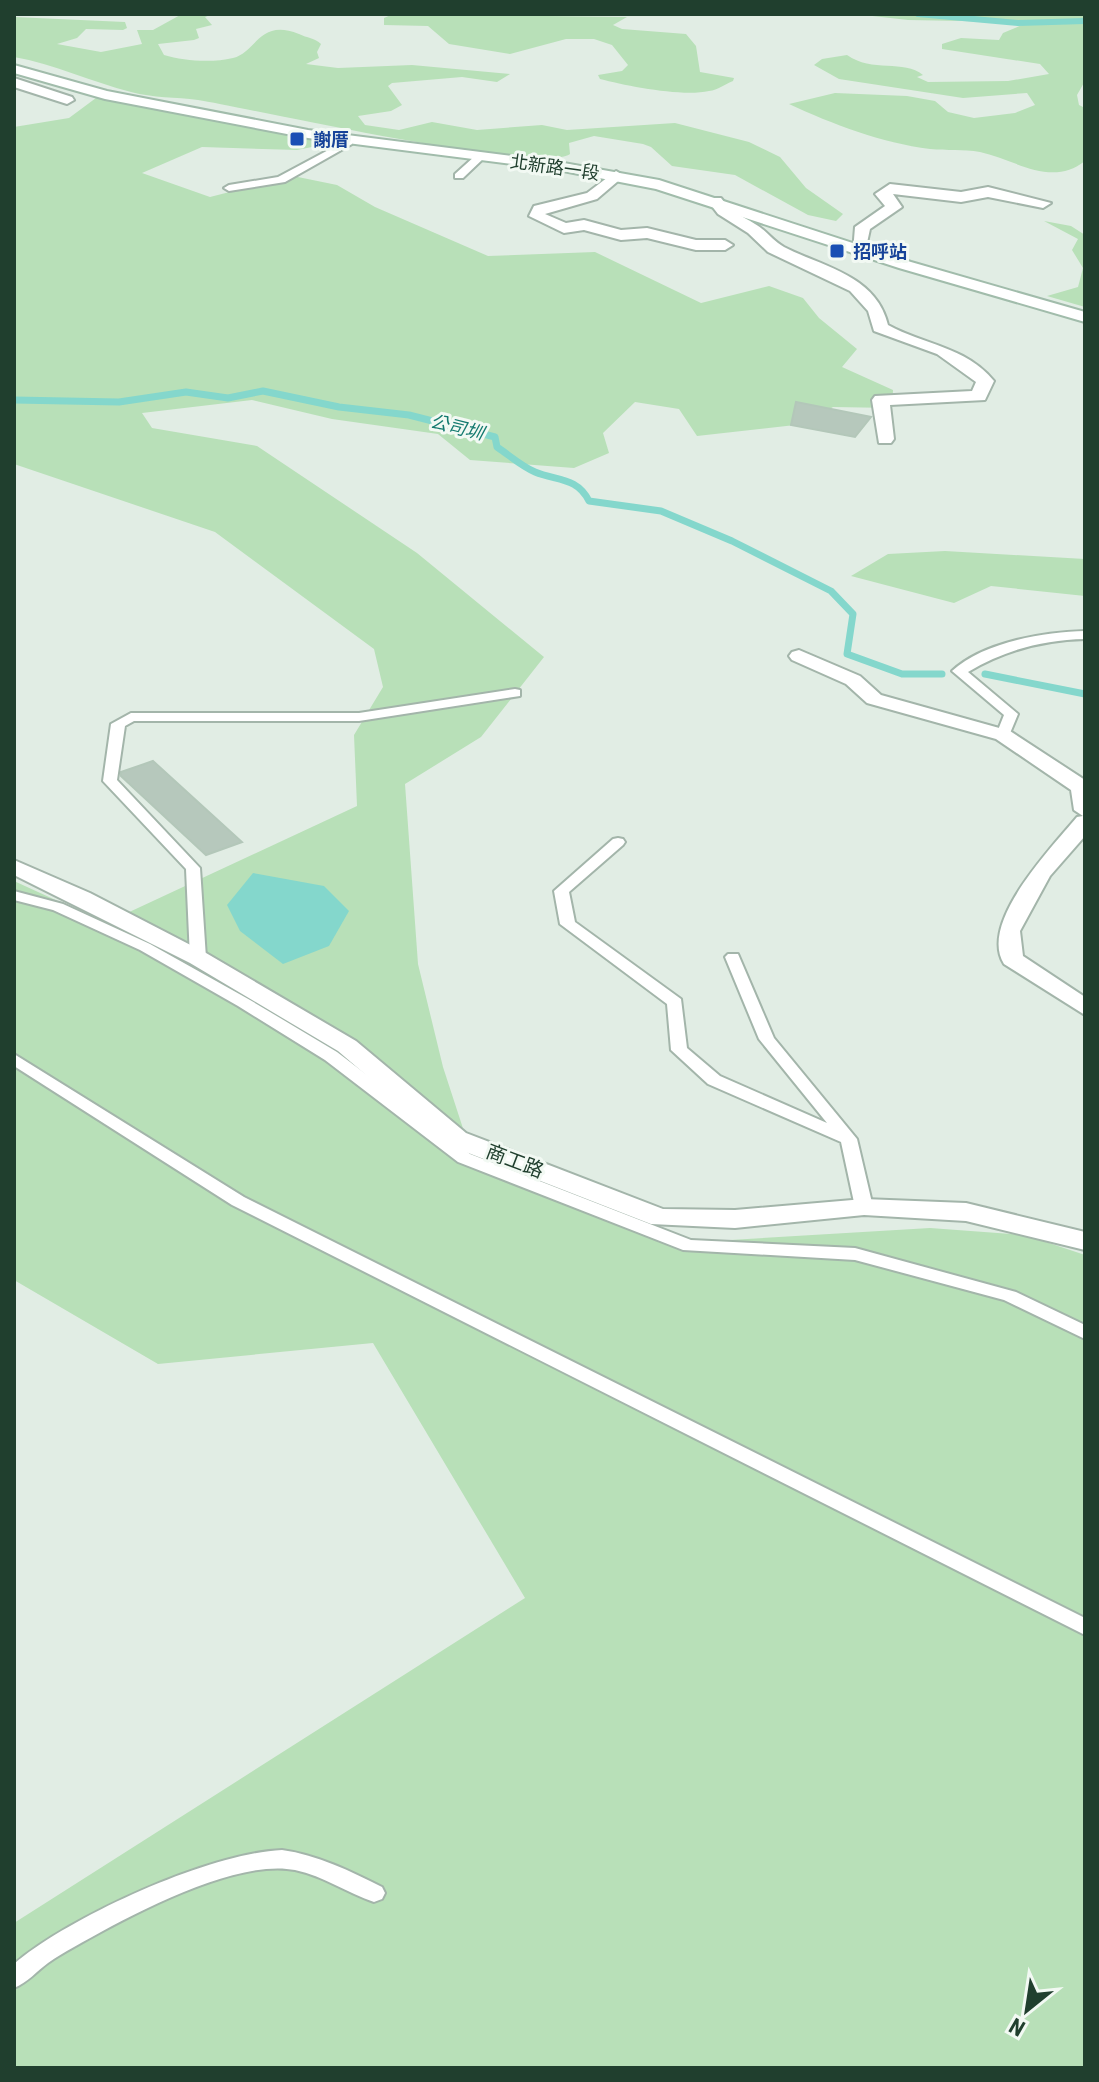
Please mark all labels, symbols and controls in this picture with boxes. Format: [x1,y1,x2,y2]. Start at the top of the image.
place label: 謝厝 [313,129,349,150]
marker: 謝厝 [288,130,306,148]
street label: 北新路一段 [509,150,601,184]
place label: 招呼站 [853,241,907,262]
marker: 招呼站 [828,242,846,260]
water label: 公司圳 [428,410,489,444]
street label: 商工路 [483,1139,547,1183]
north arrow [987,1970,1067,2050]
text: N [1005,2013,1029,2041]

